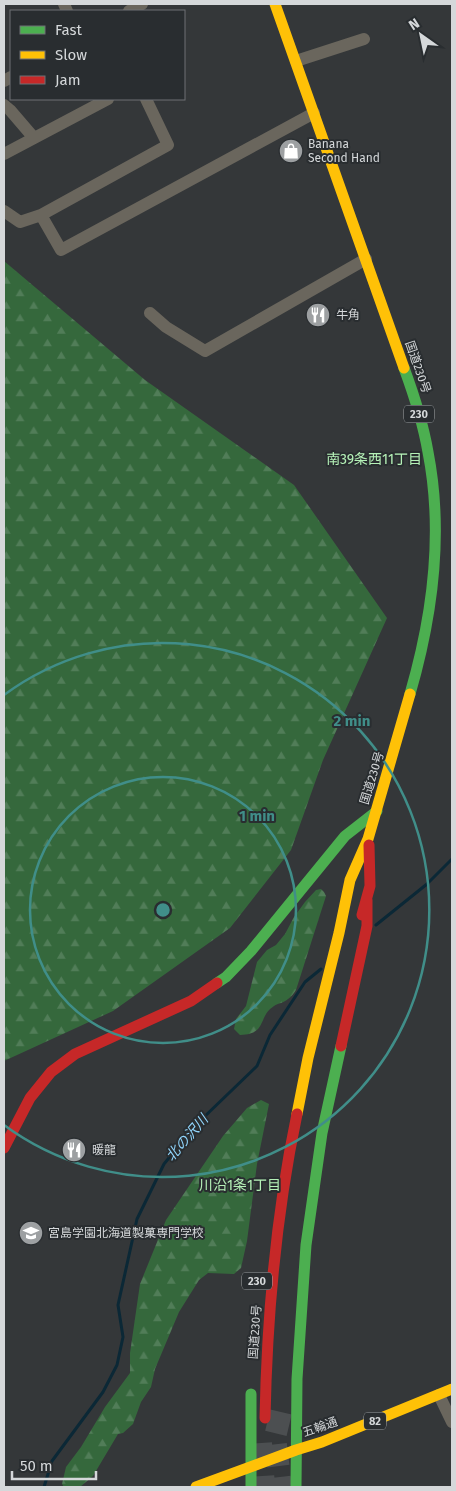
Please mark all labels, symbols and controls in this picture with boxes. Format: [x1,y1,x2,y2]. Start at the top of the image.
legend [10,10,185,100]
north arrow [396,10,446,60]
text: N [406,15,423,34]
text: Fast [55,21,82,39]
text: Slow [55,46,87,64]
text: Jam [55,71,81,89]
place label: Banana Second Hand [308,137,380,165]
shop icon: Banana Second Hand [278,138,304,164]
restaurant icon: 牛角 [305,302,331,328]
place label: 牛角 [336,308,360,322]
street label: 国道230号 [402,339,434,395]
road number: 230 [404,406,434,422]
district label: 南39条西11丁目 [326,451,422,468]
text: 2 min [334,712,370,730]
street label: 国道230号 [357,750,387,806]
text: 1 min [239,807,275,825]
centre of rings [154,901,172,919]
water label: 北の沢川 [162,1110,213,1165]
restaurant icon: 暖龍 [61,1137,87,1163]
place label: 暖龍 [92,1143,116,1157]
district label: 川沿1条1丁目 [199,1177,281,1194]
school or university icon: 宮島学園北海道製菓専門学校 [18,1220,44,1246]
place label: 宮島学園北海道製菓専門学校 [48,1226,204,1240]
road number: 230 [242,1272,272,1290]
street label: 国道230号 [246,1304,264,1360]
road number: 82 [364,1412,386,1430]
street label: 五輪通 [301,1415,339,1439]
scale bar [12,1448,96,1480]
text: 50 m [20,1457,53,1475]

